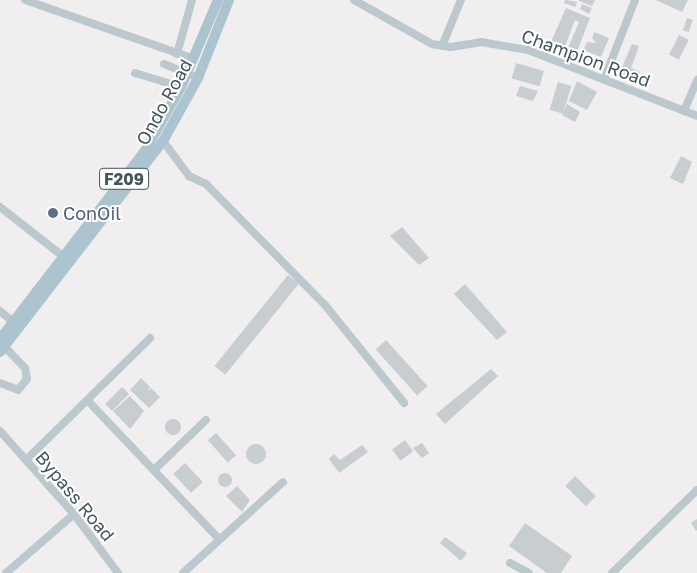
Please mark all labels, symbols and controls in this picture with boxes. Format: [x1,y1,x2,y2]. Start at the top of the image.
street label: Champion Road [519,25,653,91]
street label: Ondo Road [132,55,196,149]
road number: F209 [99,165,149,192]
place label: ConOil [63,202,121,224]
marker: ConOil [47,207,59,219]
street label: Bypass Road [31,447,119,545]

